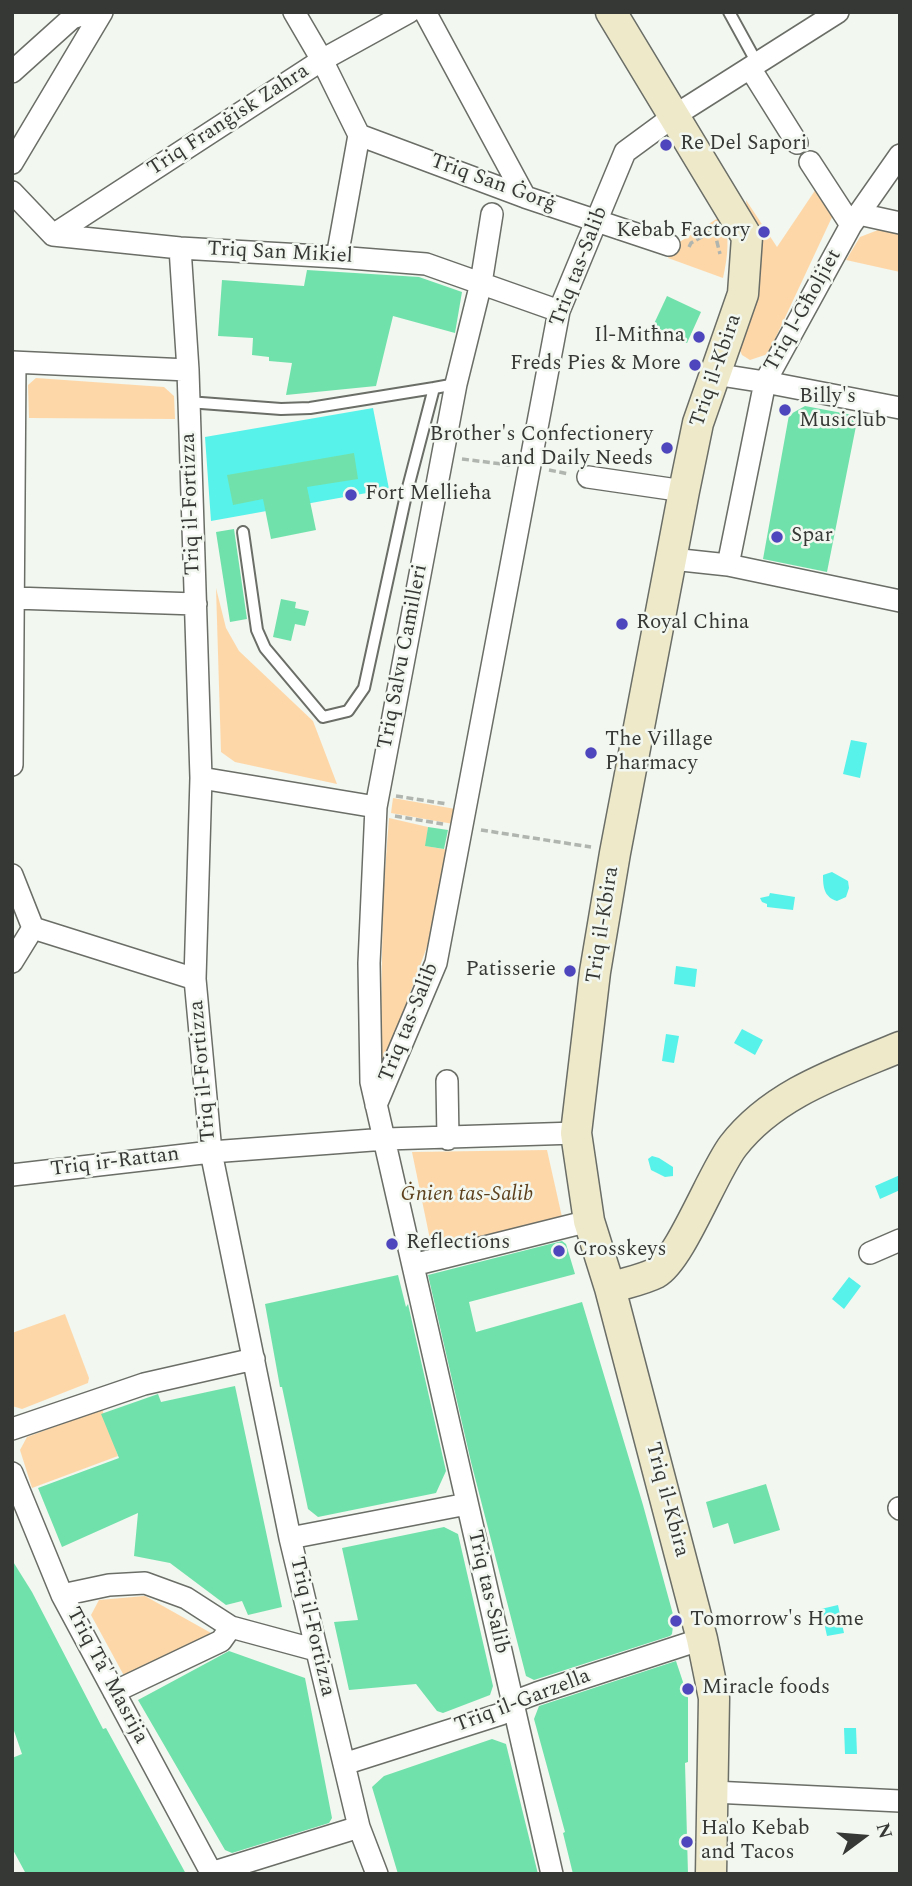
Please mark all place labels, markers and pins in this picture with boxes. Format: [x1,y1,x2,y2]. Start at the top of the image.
place label: Re Del Sapori [680,132,807,158]
marker: Re Del Sapori [658,137,674,153]
place label: Kebab Factory [616,219,750,245]
marker: Kebab Factory [756,224,772,240]
place label: Il-Mitħna [594,324,685,350]
marker: Il-Mitħna [691,329,707,345]
place label: Freds Pies & More [510,352,681,378]
marker: Freds Pies & More [687,357,703,373]
place label: Billy's Musiclub [799,385,886,435]
marker: Billy's Musiclub [777,402,793,418]
place label: Brother's Confectionery and Daily Needs [430,423,653,473]
marker: Brother's Confectionery and Daily Needs [659,440,675,456]
place label: Fort Mellieħa [365,482,491,508]
marker: Fort Mellieħa [343,487,359,503]
place label: Spar [791,524,833,550]
marker: Spar [769,529,785,545]
place label: Royal China [636,611,749,637]
marker: Royal China [614,616,630,632]
place label: The Village Pharmacy [605,728,713,778]
marker: The Village Pharmacy [583,745,599,761]
place label: Patisserie [466,958,556,984]
marker: Patisserie [562,963,578,979]
place label: Reflections [406,1231,510,1257]
marker: Reflections [384,1236,400,1252]
place label: Crosskeys [573,1238,666,1264]
marker: Crosskeys [551,1243,567,1259]
place label: Tomorrow's Home [690,1608,864,1634]
marker: Tomorrow's Home [668,1613,684,1629]
place label: Miracle foods [702,1676,830,1702]
marker: Miracle foods [680,1681,696,1697]
place label: Halo Kebab and Tacos [701,1817,810,1867]
marker: Halo Kebab and Tacos [679,1834,695,1850]

